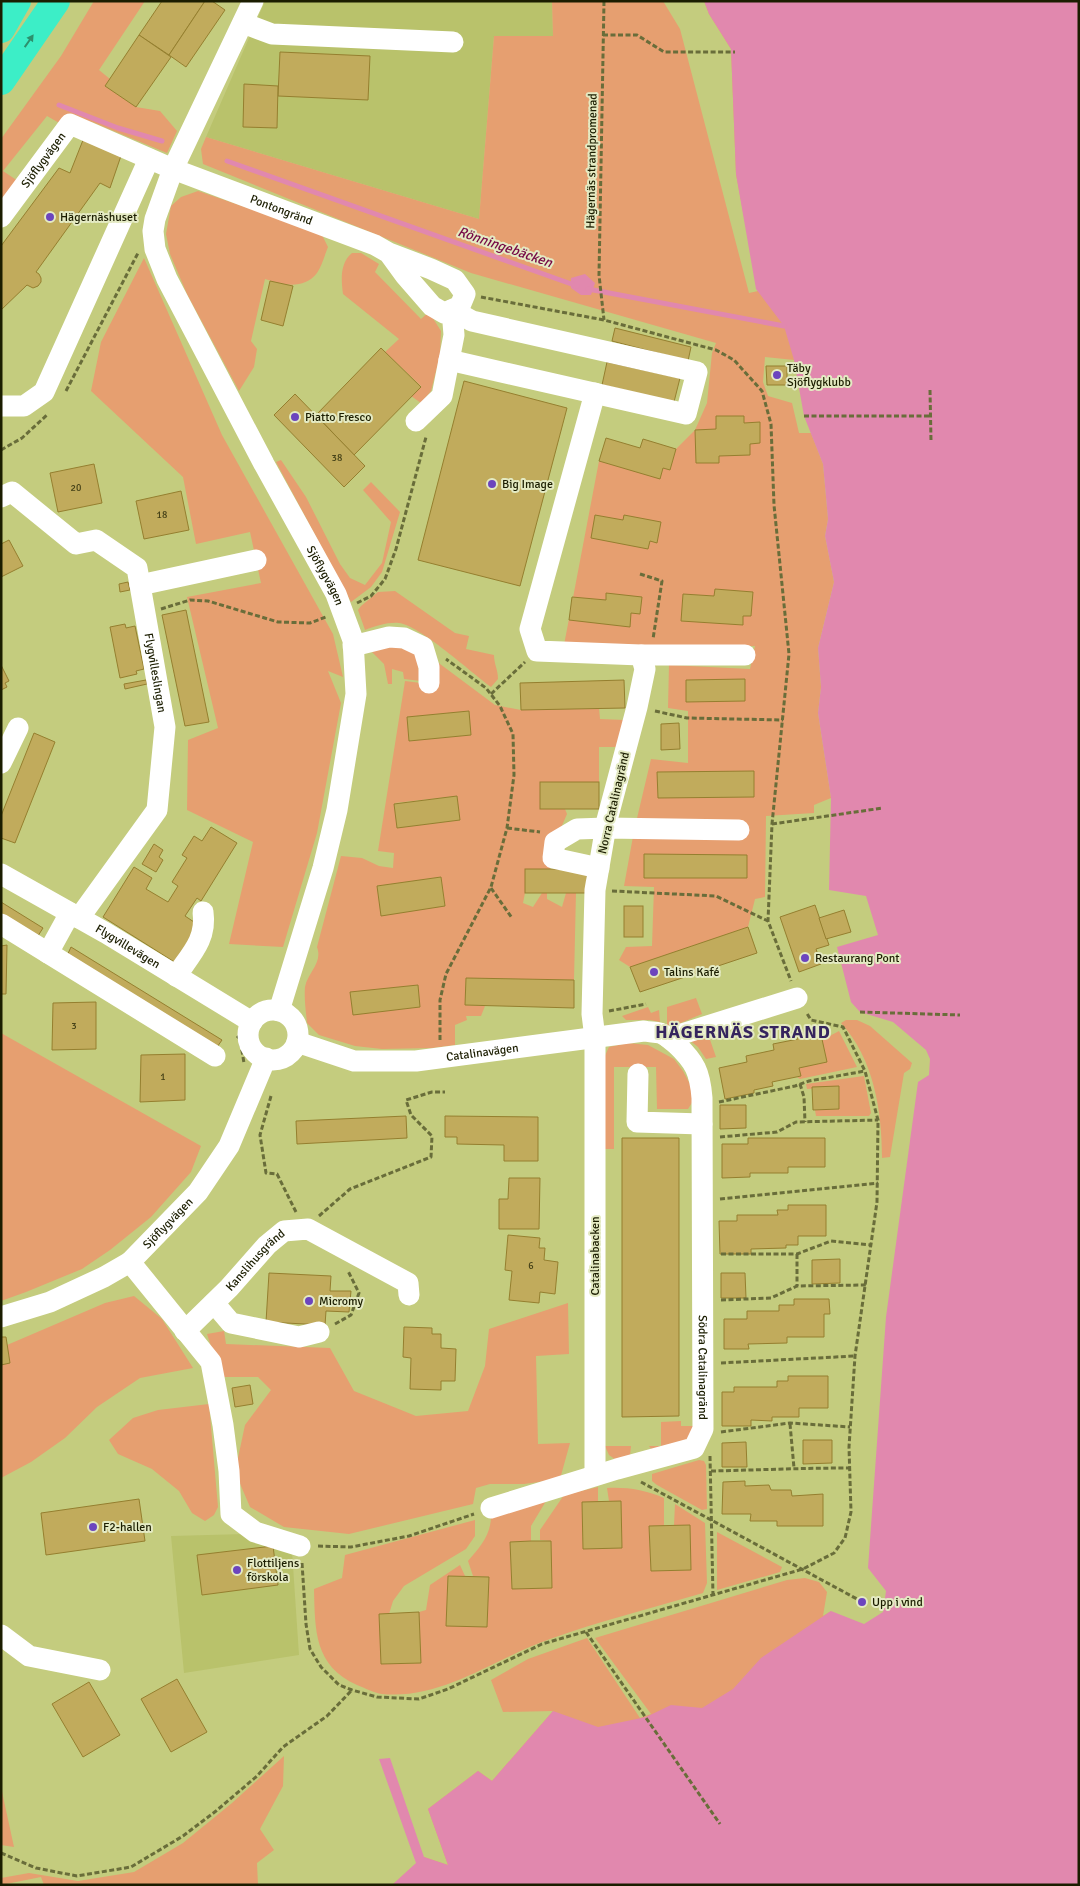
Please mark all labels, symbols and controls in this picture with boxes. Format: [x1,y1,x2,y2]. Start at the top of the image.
one-way arrow [24,34,34,48]
street label: Hägernäs strandpromenad [583,93,601,229]
street label: Sjöflygvägen [18,129,69,191]
street label: Pontongränd [248,191,315,228]
place label: Hägernäshuset [60,210,137,225]
marker: Hägernäshuset [44,211,56,223]
water label: Rönningebäcken [455,223,555,271]
place label: Täby Sjöflygklubb [787,361,851,390]
marker: Täby Sjöflygklubb [771,369,783,381]
place label: Piatto Fresco [305,410,371,425]
marker: Piatto Fresco [289,411,301,423]
house number: 38 [332,452,342,464]
place label: Big Image [502,477,553,492]
marker: Big Image [486,478,498,490]
house number: 20 [71,482,81,494]
house number: 18 [157,509,167,521]
street label: Sjöflygvägen [303,543,347,607]
street label: Flygvilleslingan [141,632,170,714]
street label: Norra Catalinagränd [595,751,633,855]
street label: Flygvillevägen [93,921,163,972]
place label: Restaurang Pont [815,951,900,966]
marker: Restaurang Pont [799,952,811,964]
place label: Talins Kafé [664,965,719,980]
marker: Talins Kafé [648,966,660,978]
house number: 3 [71,1020,77,1032]
district label: HÄGERNÄS STRAND [655,1021,831,1043]
street label: Catalinavägen [445,1040,520,1064]
house number: 1 [160,1071,166,1083]
street label: Sjöflygvägen [140,1194,196,1252]
street label: Catalinabacken [588,1216,603,1296]
street label: Kanslihusgränd [222,1226,288,1294]
house number: 6 [528,1260,534,1272]
place label: Micromy [319,1294,363,1309]
marker: Micromy [303,1295,315,1307]
street label: Södra Catalinagränd [695,1315,710,1420]
place label: F2-hallen [103,1520,152,1535]
marker: F2-hallen [87,1521,99,1533]
place label: Flottiljens förskola [247,1556,299,1585]
marker: Flottiljens förskola [231,1564,243,1576]
place label: Upp i vind [872,1595,923,1610]
marker: Upp i vind [856,1596,868,1608]

